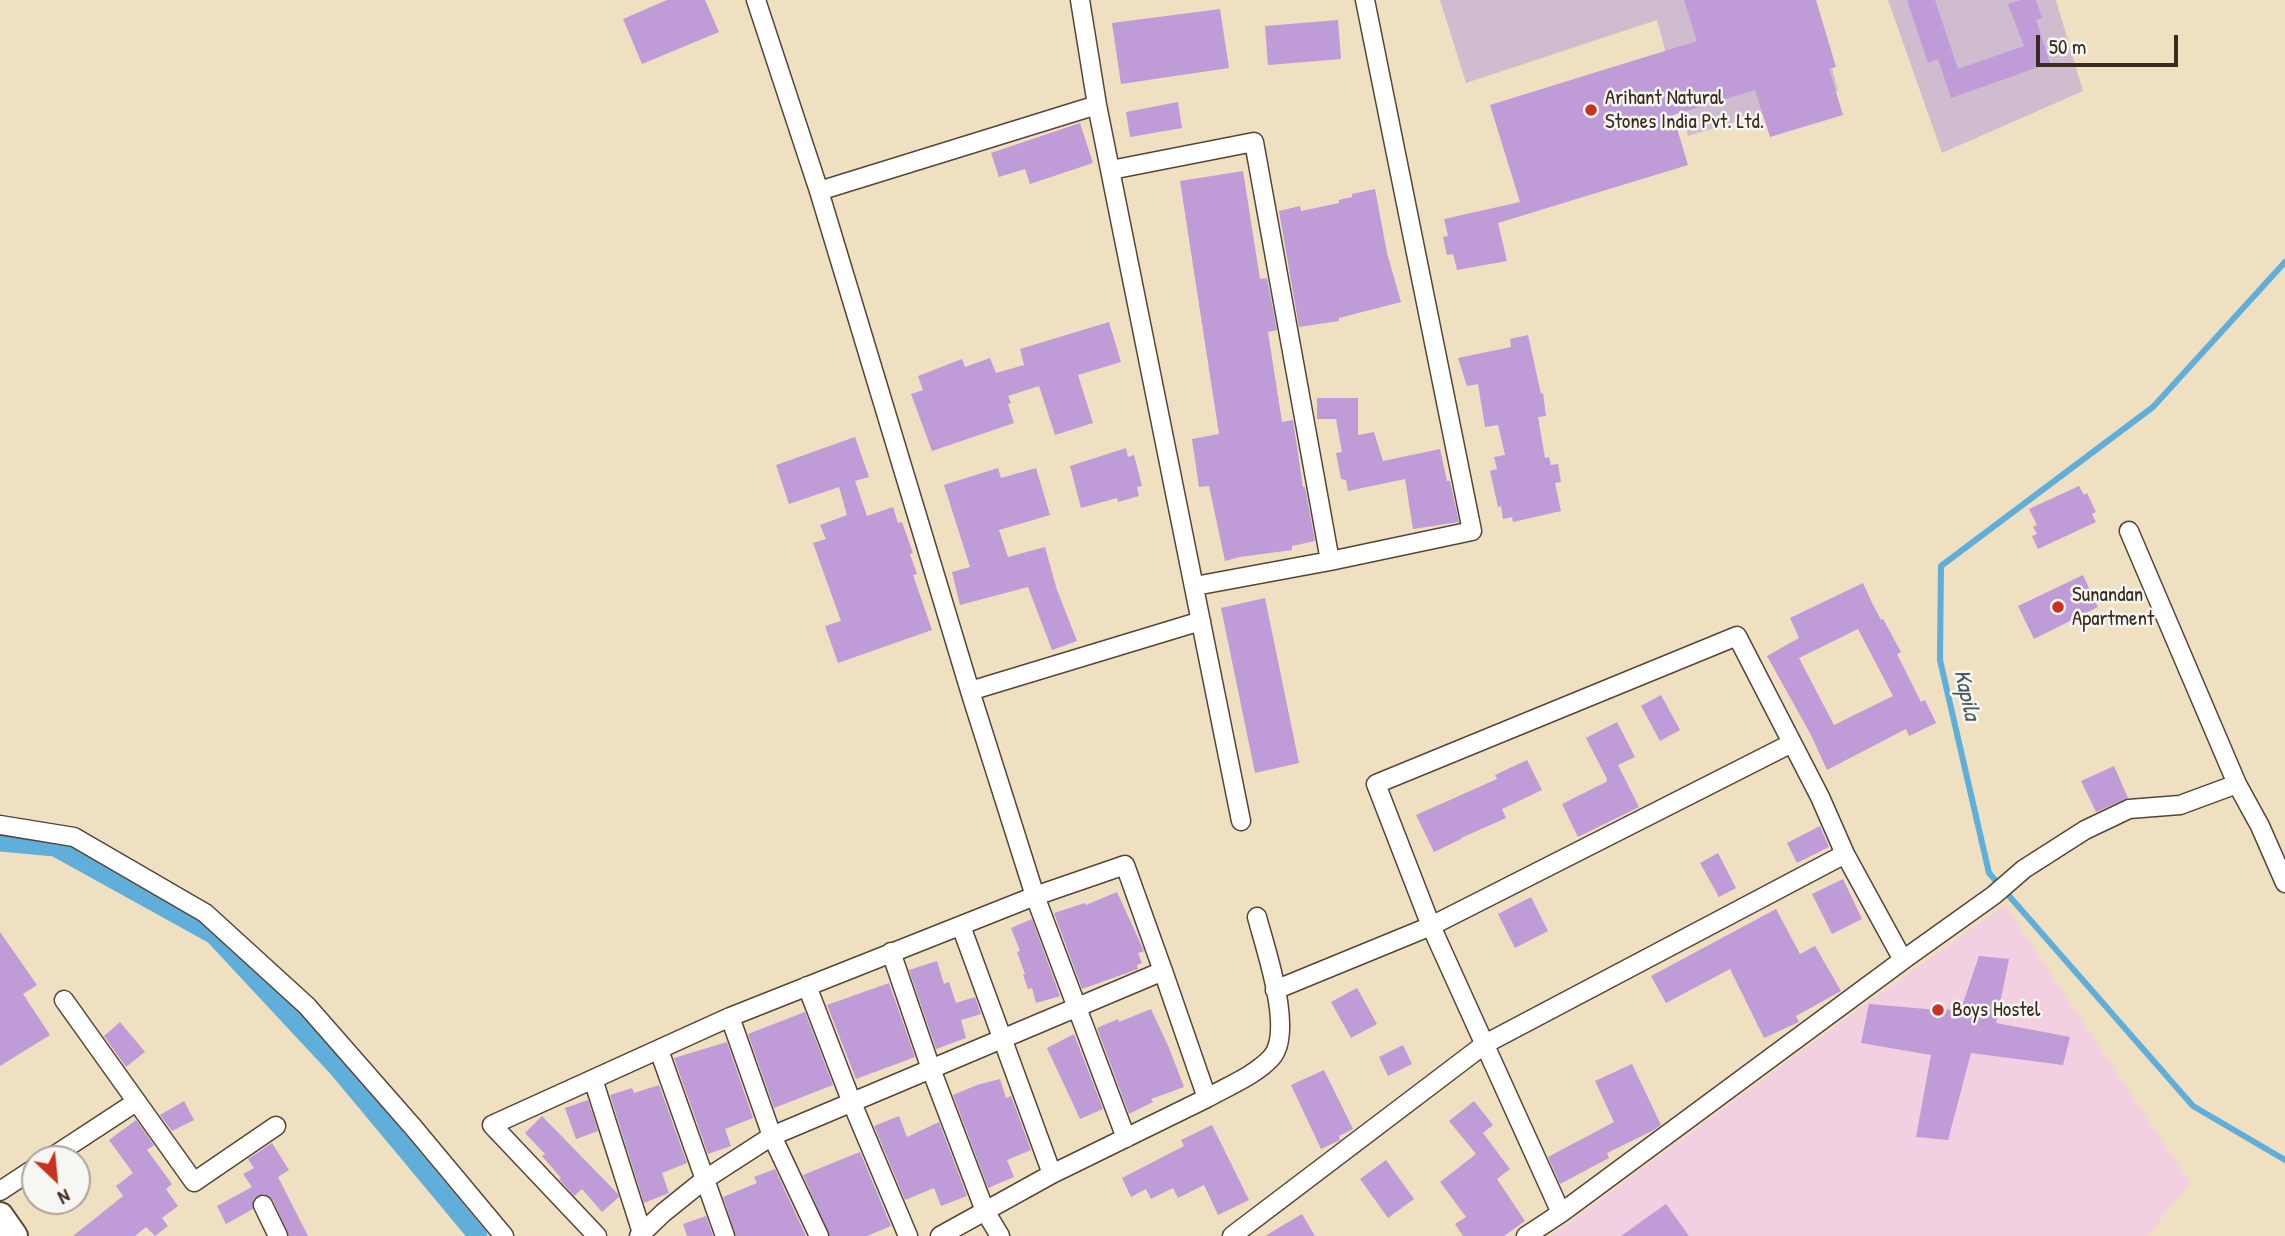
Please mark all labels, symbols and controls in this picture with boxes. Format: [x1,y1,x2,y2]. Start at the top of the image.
scale bar [2040,21,2182,65]
text: 50 m [2049,32,2086,61]
place label: Arihant Natural Stones India Pvt. Ltd. [1605,85,1764,135]
marker: Arihant Natural Stones India Pvt. Ltd. [1583,102,1599,118]
place label: Sunandan Apartment [2072,582,2154,632]
marker: Sunandan Apartment [2050,599,2066,615]
water label: Kapila [1947,667,1985,723]
place label: Boys Hostel [1952,997,2040,1023]
marker: Boys Hostel [1930,1002,1946,1018]
north arrow [21,1145,91,1215]
text: N [54,1183,75,1211]

